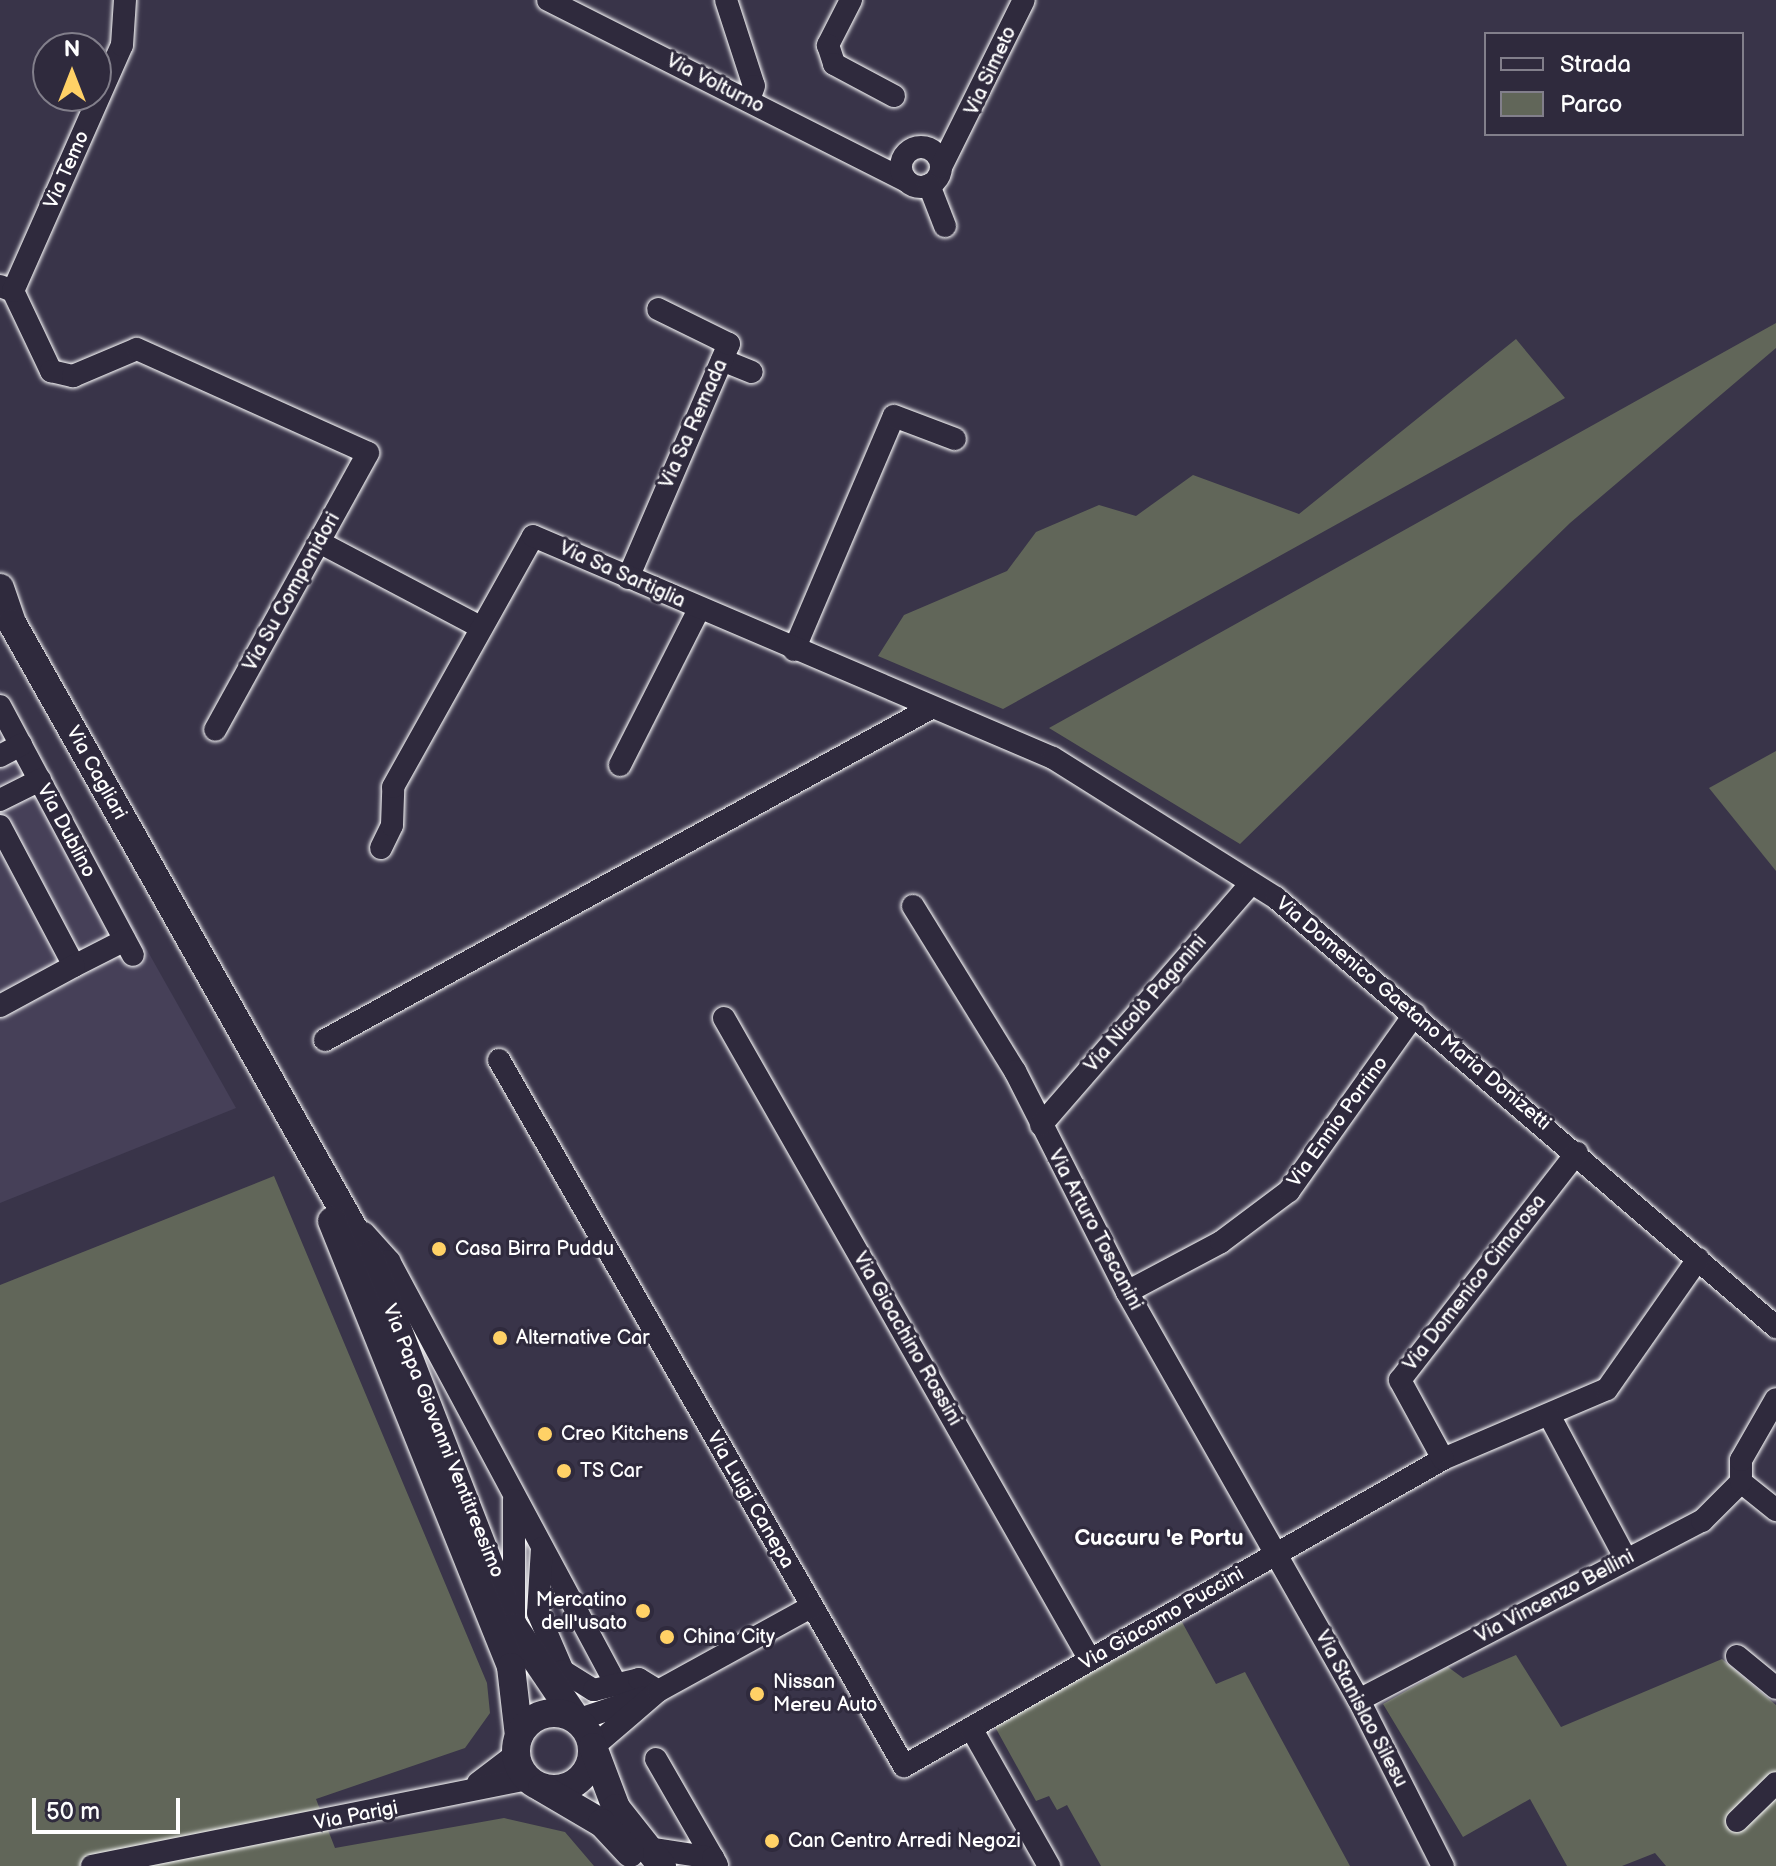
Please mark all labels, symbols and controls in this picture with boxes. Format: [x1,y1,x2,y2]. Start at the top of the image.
street label: Via Simeto [960,22,1022,120]
north arrow [32,32,112,112]
legend [1484,32,1744,136]
text: N [64,36,80,63]
street label: Via Volturno [662,49,768,119]
text: Strada [1560,50,1631,79]
text: Parco [1560,90,1622,119]
street label: Via Temo [39,127,95,213]
street label: Via Sa Remada [655,355,733,493]
street label: Via Su Componidori [238,508,346,676]
street label: Via Sa Sartiglia [555,536,689,614]
street label: Via Cagliari [60,722,132,824]
street label: Via Dublino [31,780,101,882]
street label: Via Domenico Gaetano Maria Donizetti [1271,892,1555,1136]
street label: Via Nicolò Paganini [1080,930,1212,1078]
street label: Via Ennio Porrino [1282,1052,1394,1192]
street label: Via Arturo Toscanini [1042,1145,1148,1315]
street label: Via Domenico Cimarosa [1399,1190,1551,1376]
place label: Casa Birra Puddu [455,1237,614,1261]
marker: Casa Birra Puddu [430,1240,448,1258]
street label: Via Gioachino Rossini [847,1248,967,1430]
street label: Via Papa Giovanni Ventitreesimo [377,1301,509,1581]
place label: Alternative Car [516,1326,649,1350]
marker: Alternative Car [491,1329,509,1347]
place label: Creo Kitchens [561,1422,689,1446]
marker: Creo Kitchens [536,1425,554,1443]
street label: Via Luigi Canepa [701,1427,799,1573]
place label: TS Car [580,1459,642,1483]
marker: TS Car [555,1462,573,1480]
district label: Cuccuru 'e Portu [1074,1526,1244,1552]
street label: Via Vincenzo Bellini [1471,1545,1639,1649]
street label: Via Giacomo Puccini [1076,1562,1248,1676]
place label: Mercatino dell'usato [536,1588,627,1635]
marker: Mercatino dell'usato [634,1602,652,1620]
place label: China City [683,1625,775,1649]
street label: Via Stanislao Silesu [1309,1626,1413,1792]
marker: China City [658,1628,676,1646]
place label: Nissan Mereu Auto [773,1670,877,1717]
marker: Nissan Mereu Auto [748,1685,766,1703]
scale bar [36,1782,184,1832]
street label: Via Parigi [312,1796,400,1836]
text: 50 m [46,1797,100,1826]
place label: Can Centro Arredi Negozi [788,1829,1021,1853]
marker: Can Centro Arredi Negozi [763,1832,781,1850]

